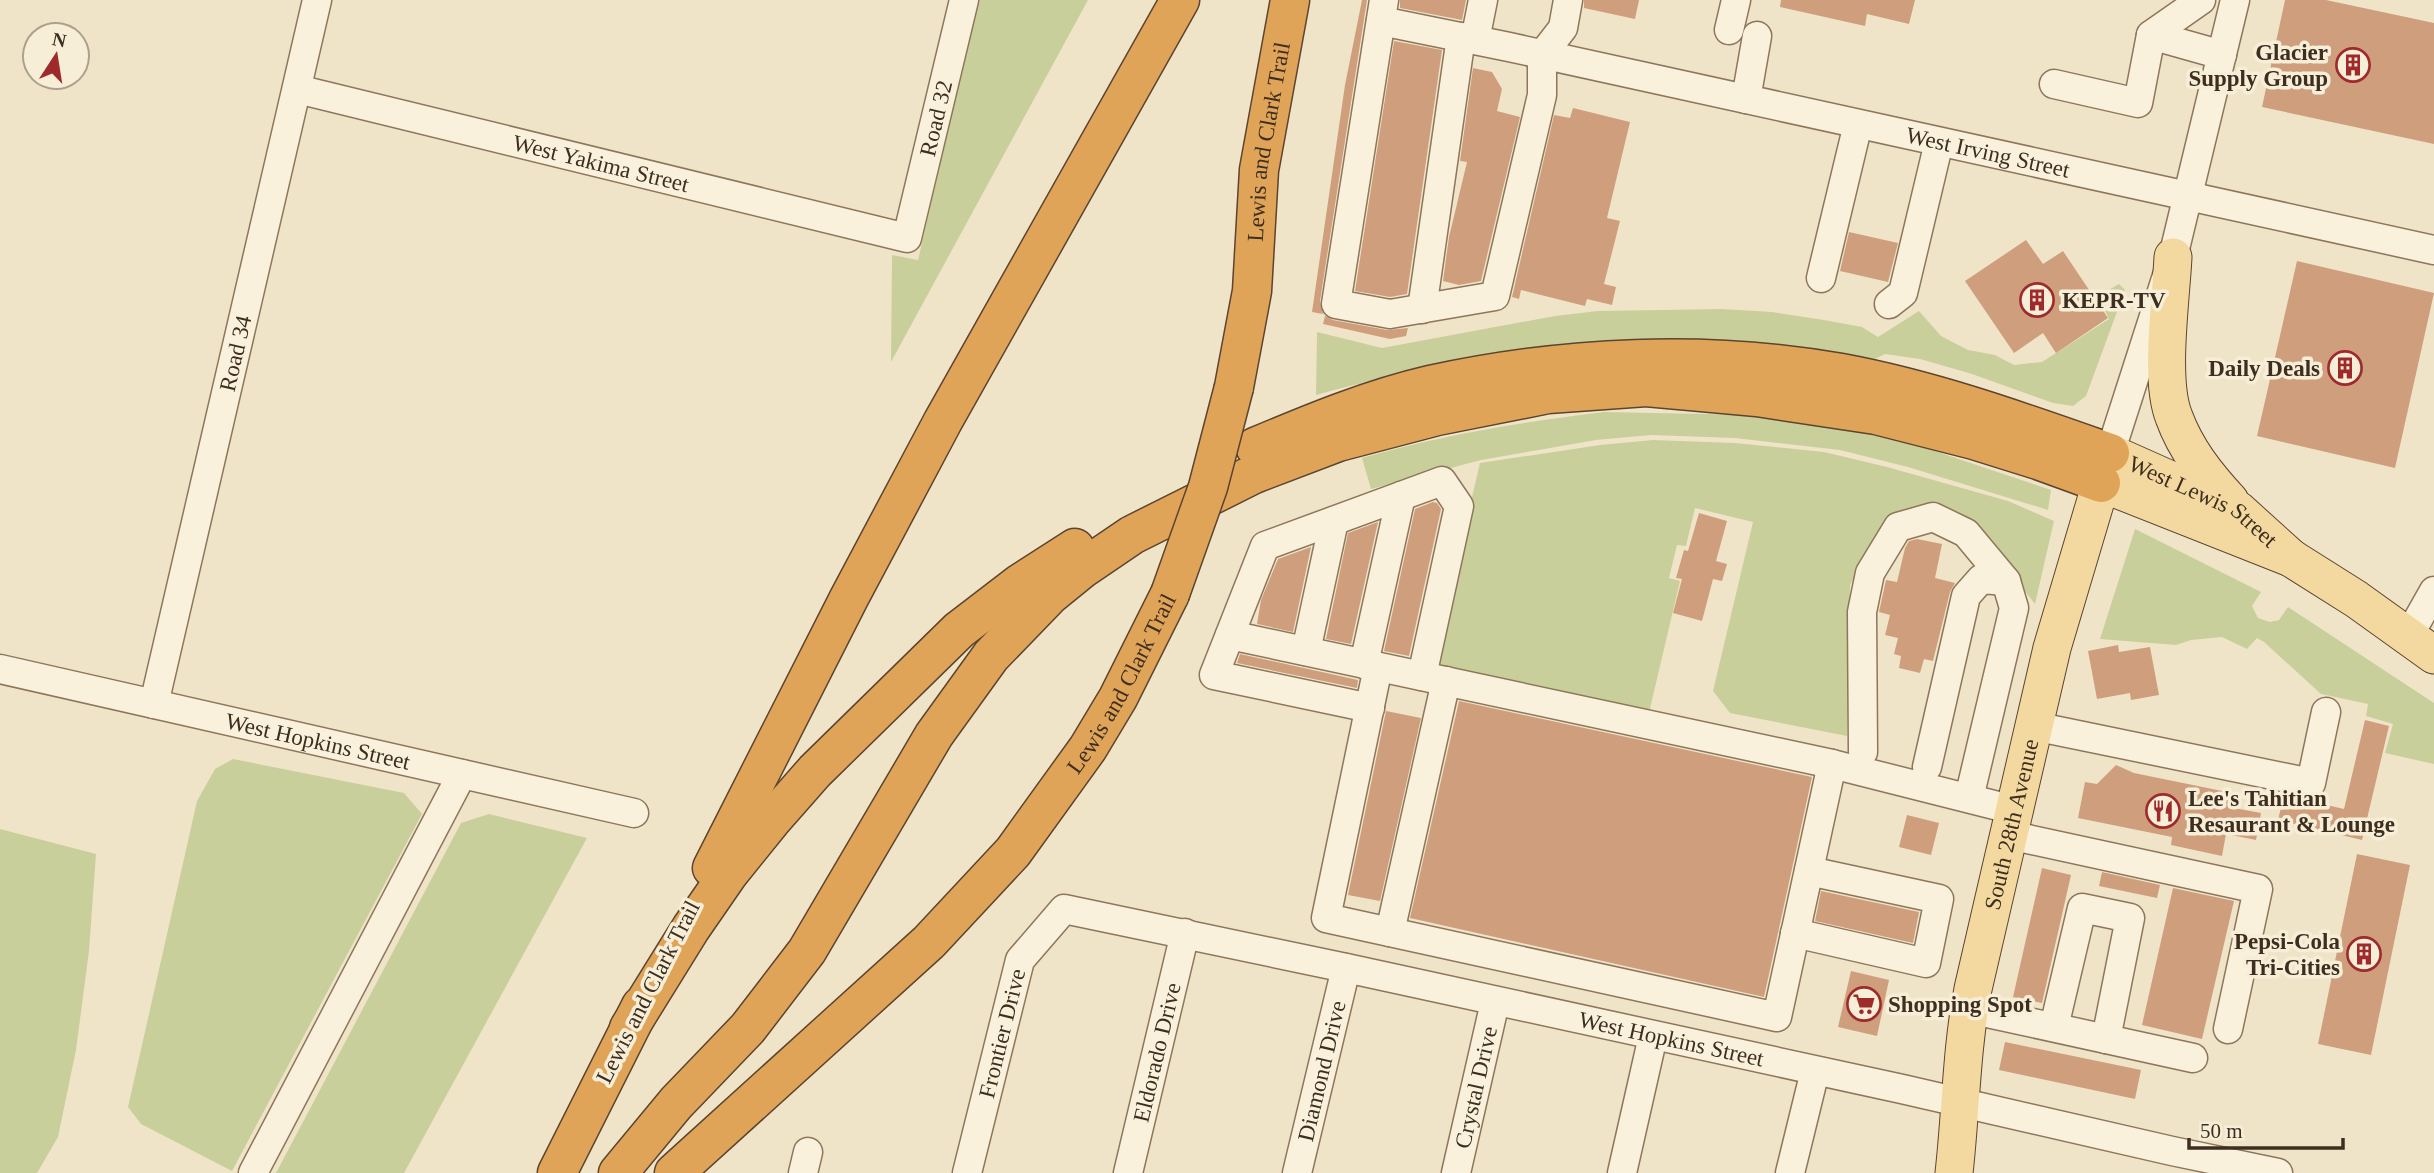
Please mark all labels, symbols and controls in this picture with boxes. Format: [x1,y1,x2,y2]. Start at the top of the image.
north arrow [21,21,91,91]
text: N [51,28,69,52]
street label: Lewis and Clark Trail [1242,40,1295,242]
place label: Glacier Supply Group [2188,40,2328,91]
building icon: Glacier Supply Group [2334,46,2372,84]
street label: Road 32 [915,78,957,159]
street label: West Irving Street [1904,122,2073,182]
street label: West Yakima Street [511,130,692,197]
building icon: KEPR-TV [2018,281,2056,319]
place label: KEPR-TV [2062,288,2166,313]
street label: Road 34 [214,312,256,394]
building icon: Daily Deals [2326,349,2364,387]
place label: Daily Deals [2208,356,2320,381]
street label: West Lewis Street [2125,451,2283,552]
street label: Lewis and Clark Trail [1061,590,1181,778]
street label: West Hopkins Street [223,708,413,774]
street label: South 28th Avenue [1979,737,2043,912]
place label: Lee's Tahitian Resaurant & Lounge [2188,786,2395,837]
restaurant icon: Lee's Tahitian Resaurant & Lounge [2144,792,2182,830]
street label: Lewis and Clark Trail [591,897,705,1087]
place label: Pepsi-Cola Tri-Cities [2234,929,2340,980]
building icon: Pepsi-Cola Tri-Cities [2345,935,2383,973]
street label: Frontier Drive [974,966,1030,1100]
street label: Eldorado Drive [1128,980,1185,1125]
supermarket icon: Shopping Spot [1845,985,1883,1023]
place label: Shopping Spot [1888,992,2032,1017]
street label: Diamond Drive [1293,998,1350,1144]
street label: West Hopkins Street [1577,1007,1767,1071]
street label: Crystal Drive [1450,1024,1502,1151]
scale bar [2189,1106,2343,1150]
text: 50 m [2200,1119,2243,1143]

